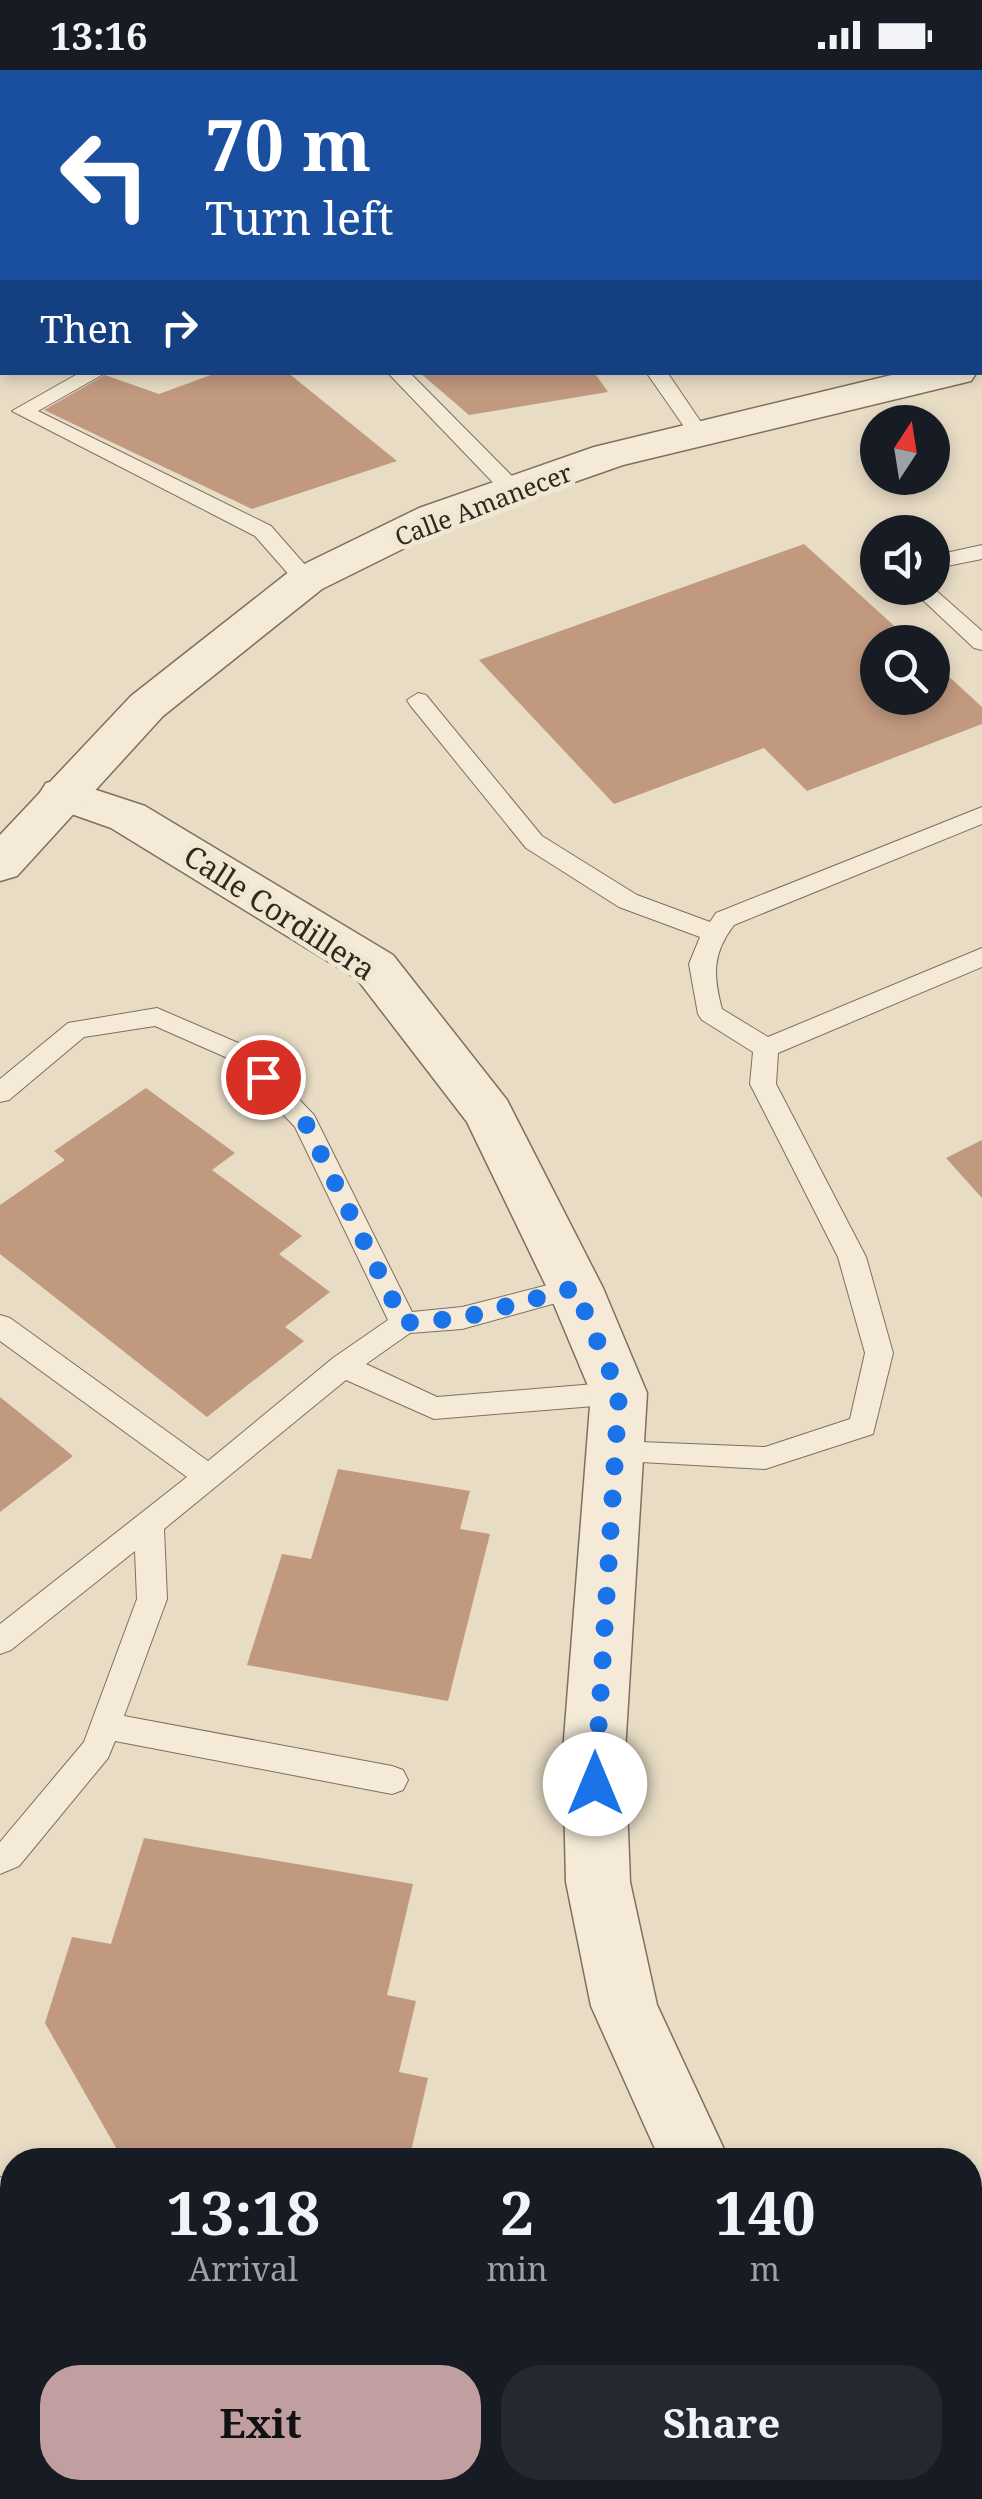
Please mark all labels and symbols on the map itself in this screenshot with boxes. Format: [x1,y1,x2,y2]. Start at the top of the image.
north arrow [860,405,950,495]
street label: Calle Amanecer [390,455,577,553]
street label: Calle Cordillera [176,835,384,989]
pin [221,1035,306,1120]
position arrow [543,1732,647,1836]

